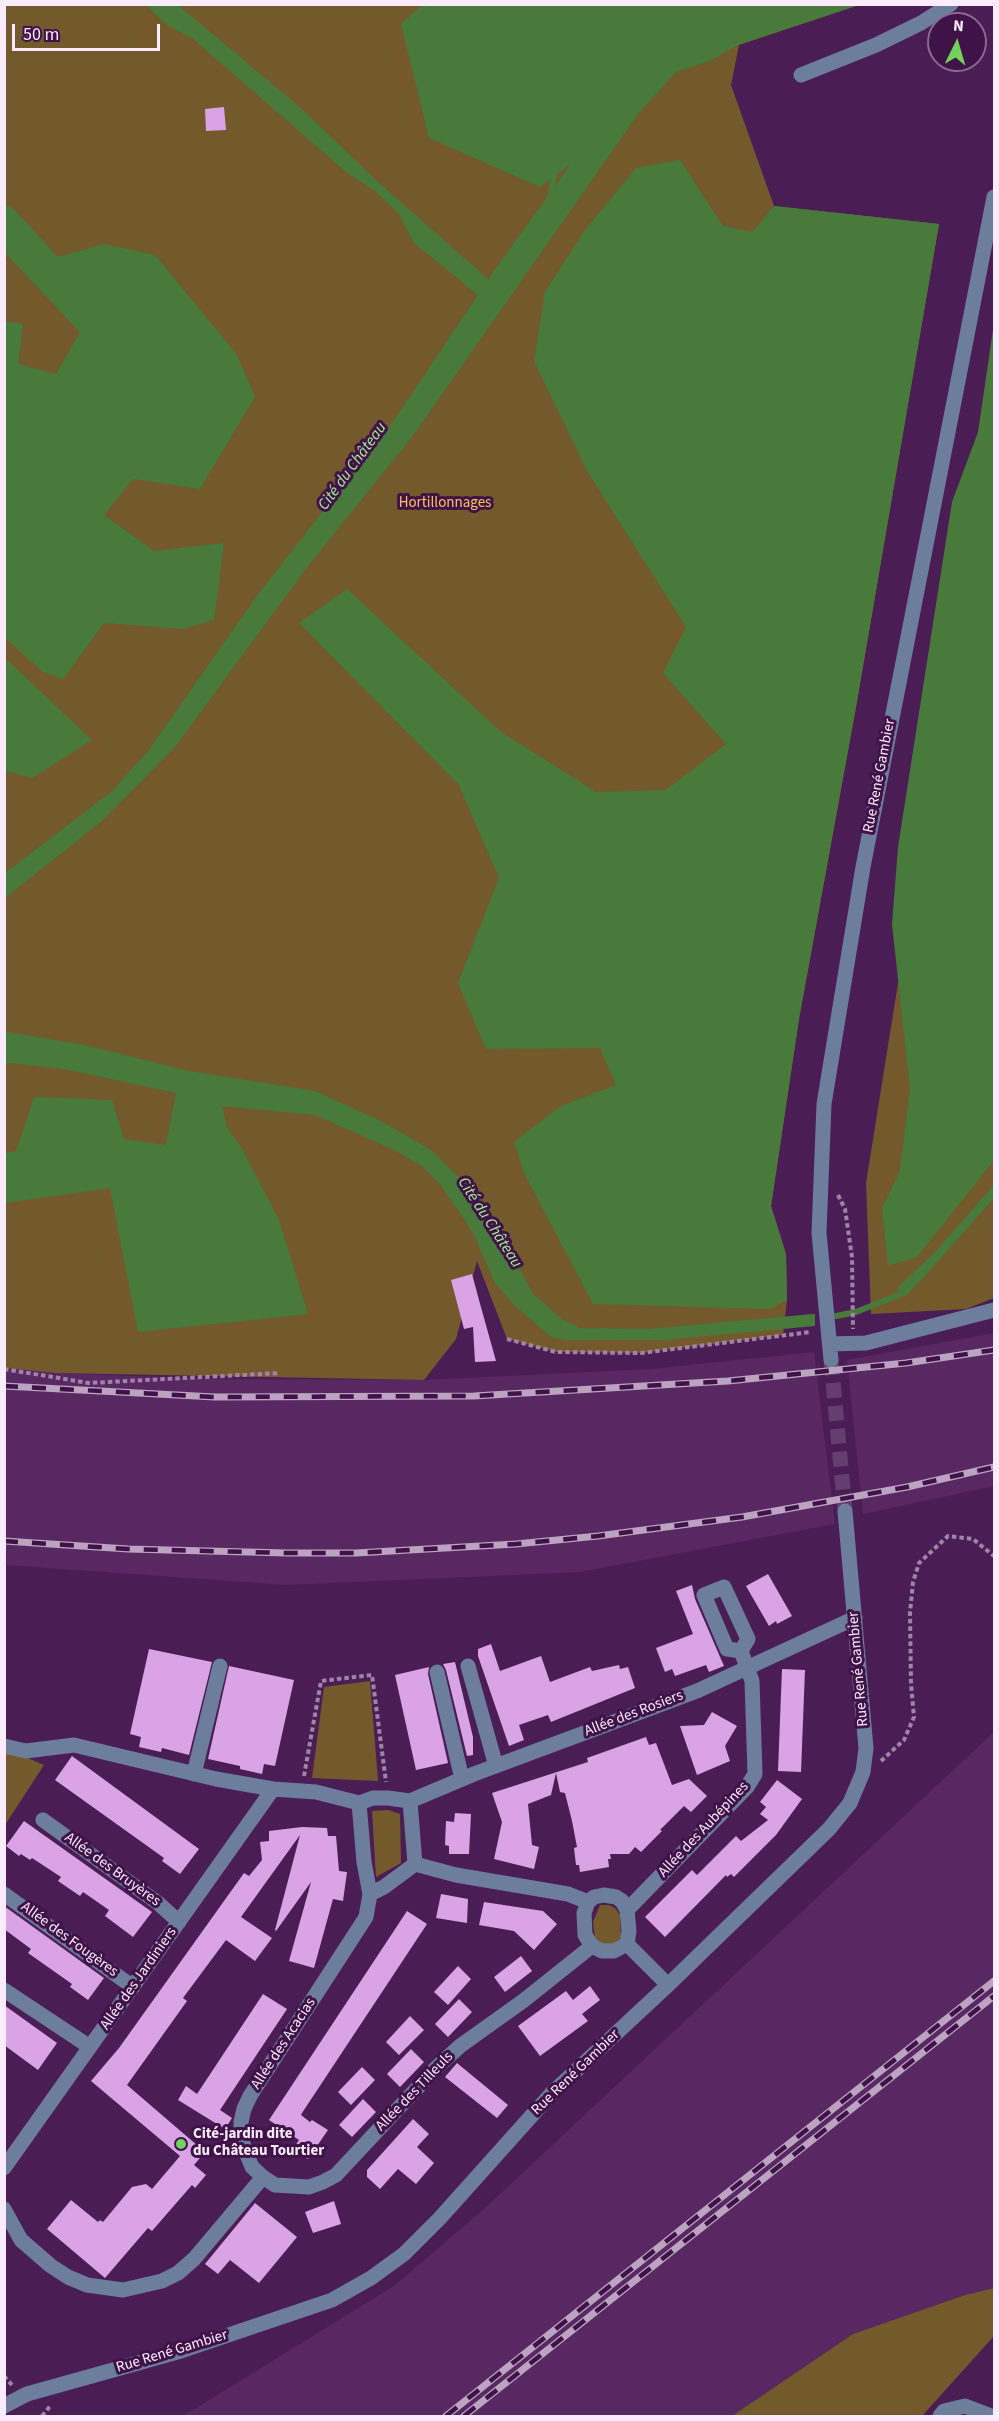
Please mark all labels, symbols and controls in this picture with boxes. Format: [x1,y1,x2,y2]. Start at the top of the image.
scale bar [15,12,164,50]
north arrow [927,12,987,72]
text: N [952,15,965,37]
text: 50 m [23,22,59,47]
water label: Cité du Château [315,419,391,515]
park label: Hortillonnages [399,495,491,513]
street label: Rue René Gambier [860,718,900,834]
water label: Cité du Château [453,1174,525,1272]
street label: Rue René Gambier [845,1611,873,1727]
street label: Allée des Rosiers [582,1687,686,1741]
street label: Allée des Aubépines [655,1778,753,1882]
street label: Allée des Bruyères [61,1829,163,1911]
street label: Allée des Fougères [17,1899,121,1981]
street label: Allée des Jardiniers [97,1924,181,2034]
street label: Allée des Acacias [248,1995,320,2093]
street label: Rue René Gambier [528,2026,624,2120]
street label: Allée des Tilleuls [372,2048,458,2136]
place label: Cité-jardin dite du Château Tourtier [193,2126,324,2161]
marker: Cité-jardin dite du Château Tourtier [174,2137,188,2151]
street label: Rue René Gambier [114,2327,230,2377]

